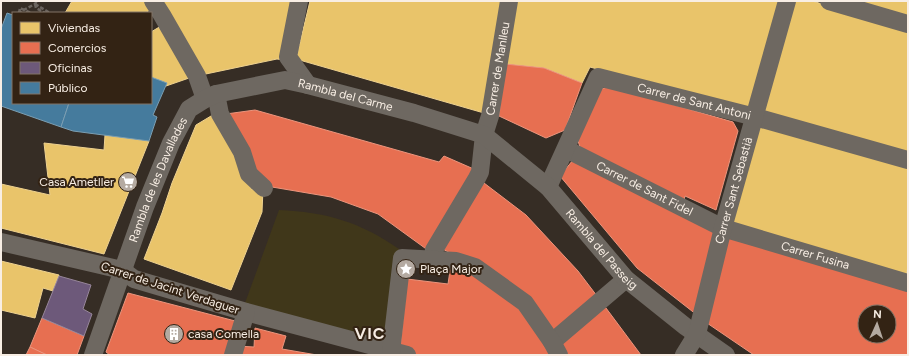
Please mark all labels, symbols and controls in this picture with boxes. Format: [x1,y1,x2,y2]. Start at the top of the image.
legend [12,12,152,104]
text: Viviendas [48,21,101,35]
street label: Carrer de Manlleu [483,21,512,116]
text: Comercios [48,41,107,55]
text: Oficinas [48,61,93,75]
street label: Rambla del Carme [297,76,395,114]
street label: Carrer de Sant Antoni [636,80,752,123]
text: Público [48,81,88,95]
street label: Rambla de les Davallades [126,115,191,244]
street label: Carrer Sant Sebastià [712,135,755,245]
street label: Carrer de Sant Fidel [594,158,695,219]
supermarket icon: Casa Ametller [117,171,139,193]
place label: Casa Ametller [39,175,114,189]
street label: Rambla del Passeig [563,206,640,292]
street label: Carrer Fusina [779,239,851,272]
place icon: Plaça Major [395,258,417,280]
street label: Carrer de Jacint Verdaguer [99,259,241,317]
place label: Plaça Major [420,262,482,276]
north arrow [857,304,897,344]
text: N [873,308,882,321]
building icon: casa Comella [163,323,185,345]
district label: VIC [355,324,385,343]
place label: casa Comella [188,327,259,341]

